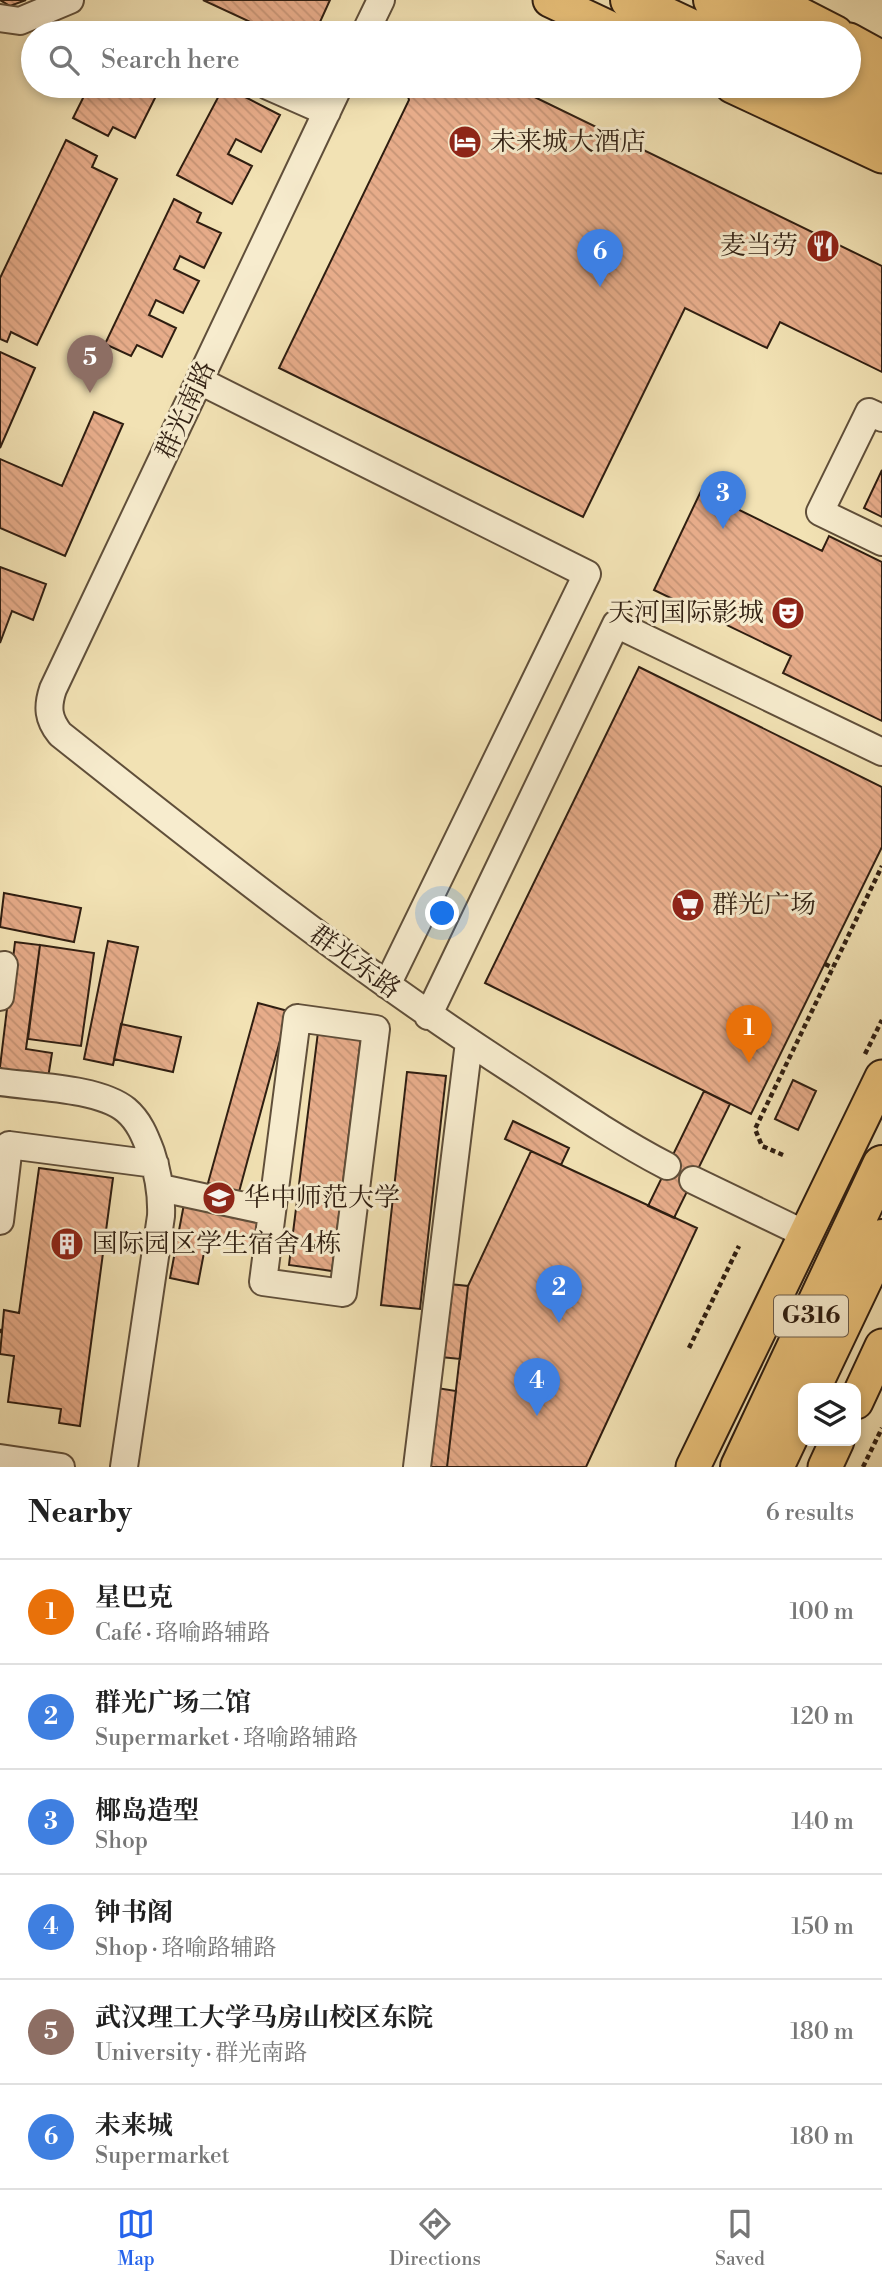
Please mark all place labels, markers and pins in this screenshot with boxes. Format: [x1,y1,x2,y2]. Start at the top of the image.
hotel icon: 未来城大酒店 [446,123,484,161]
place label: 未来城大酒店 [490,126,646,158]
restaurant icon: 麦当劳 [804,227,842,265]
pin: 6 [577,229,623,287]
place label: 麦当劳 [720,230,798,262]
pin: 5 [67,335,113,393]
pin: 3 [700,471,746,529]
theatre icon: 天河国际影城 [769,594,807,632]
place label: 天河国际影城 [608,597,764,629]
supermarket icon: 群光广场 [669,886,707,924]
place label: 群光广场 [712,889,816,921]
pin: 1 [726,1005,772,1063]
school or university icon: 华中师范大学 [200,1179,238,1217]
place label: 华中师范大学 [244,1182,400,1214]
building icon: 国际园区学生宿舍4栋 [48,1225,86,1263]
place label: 国际园区学生宿舍4栋 [92,1228,341,1260]
pin: 2 [536,1265,582,1323]
pin: 4 [514,1358,560,1416]

